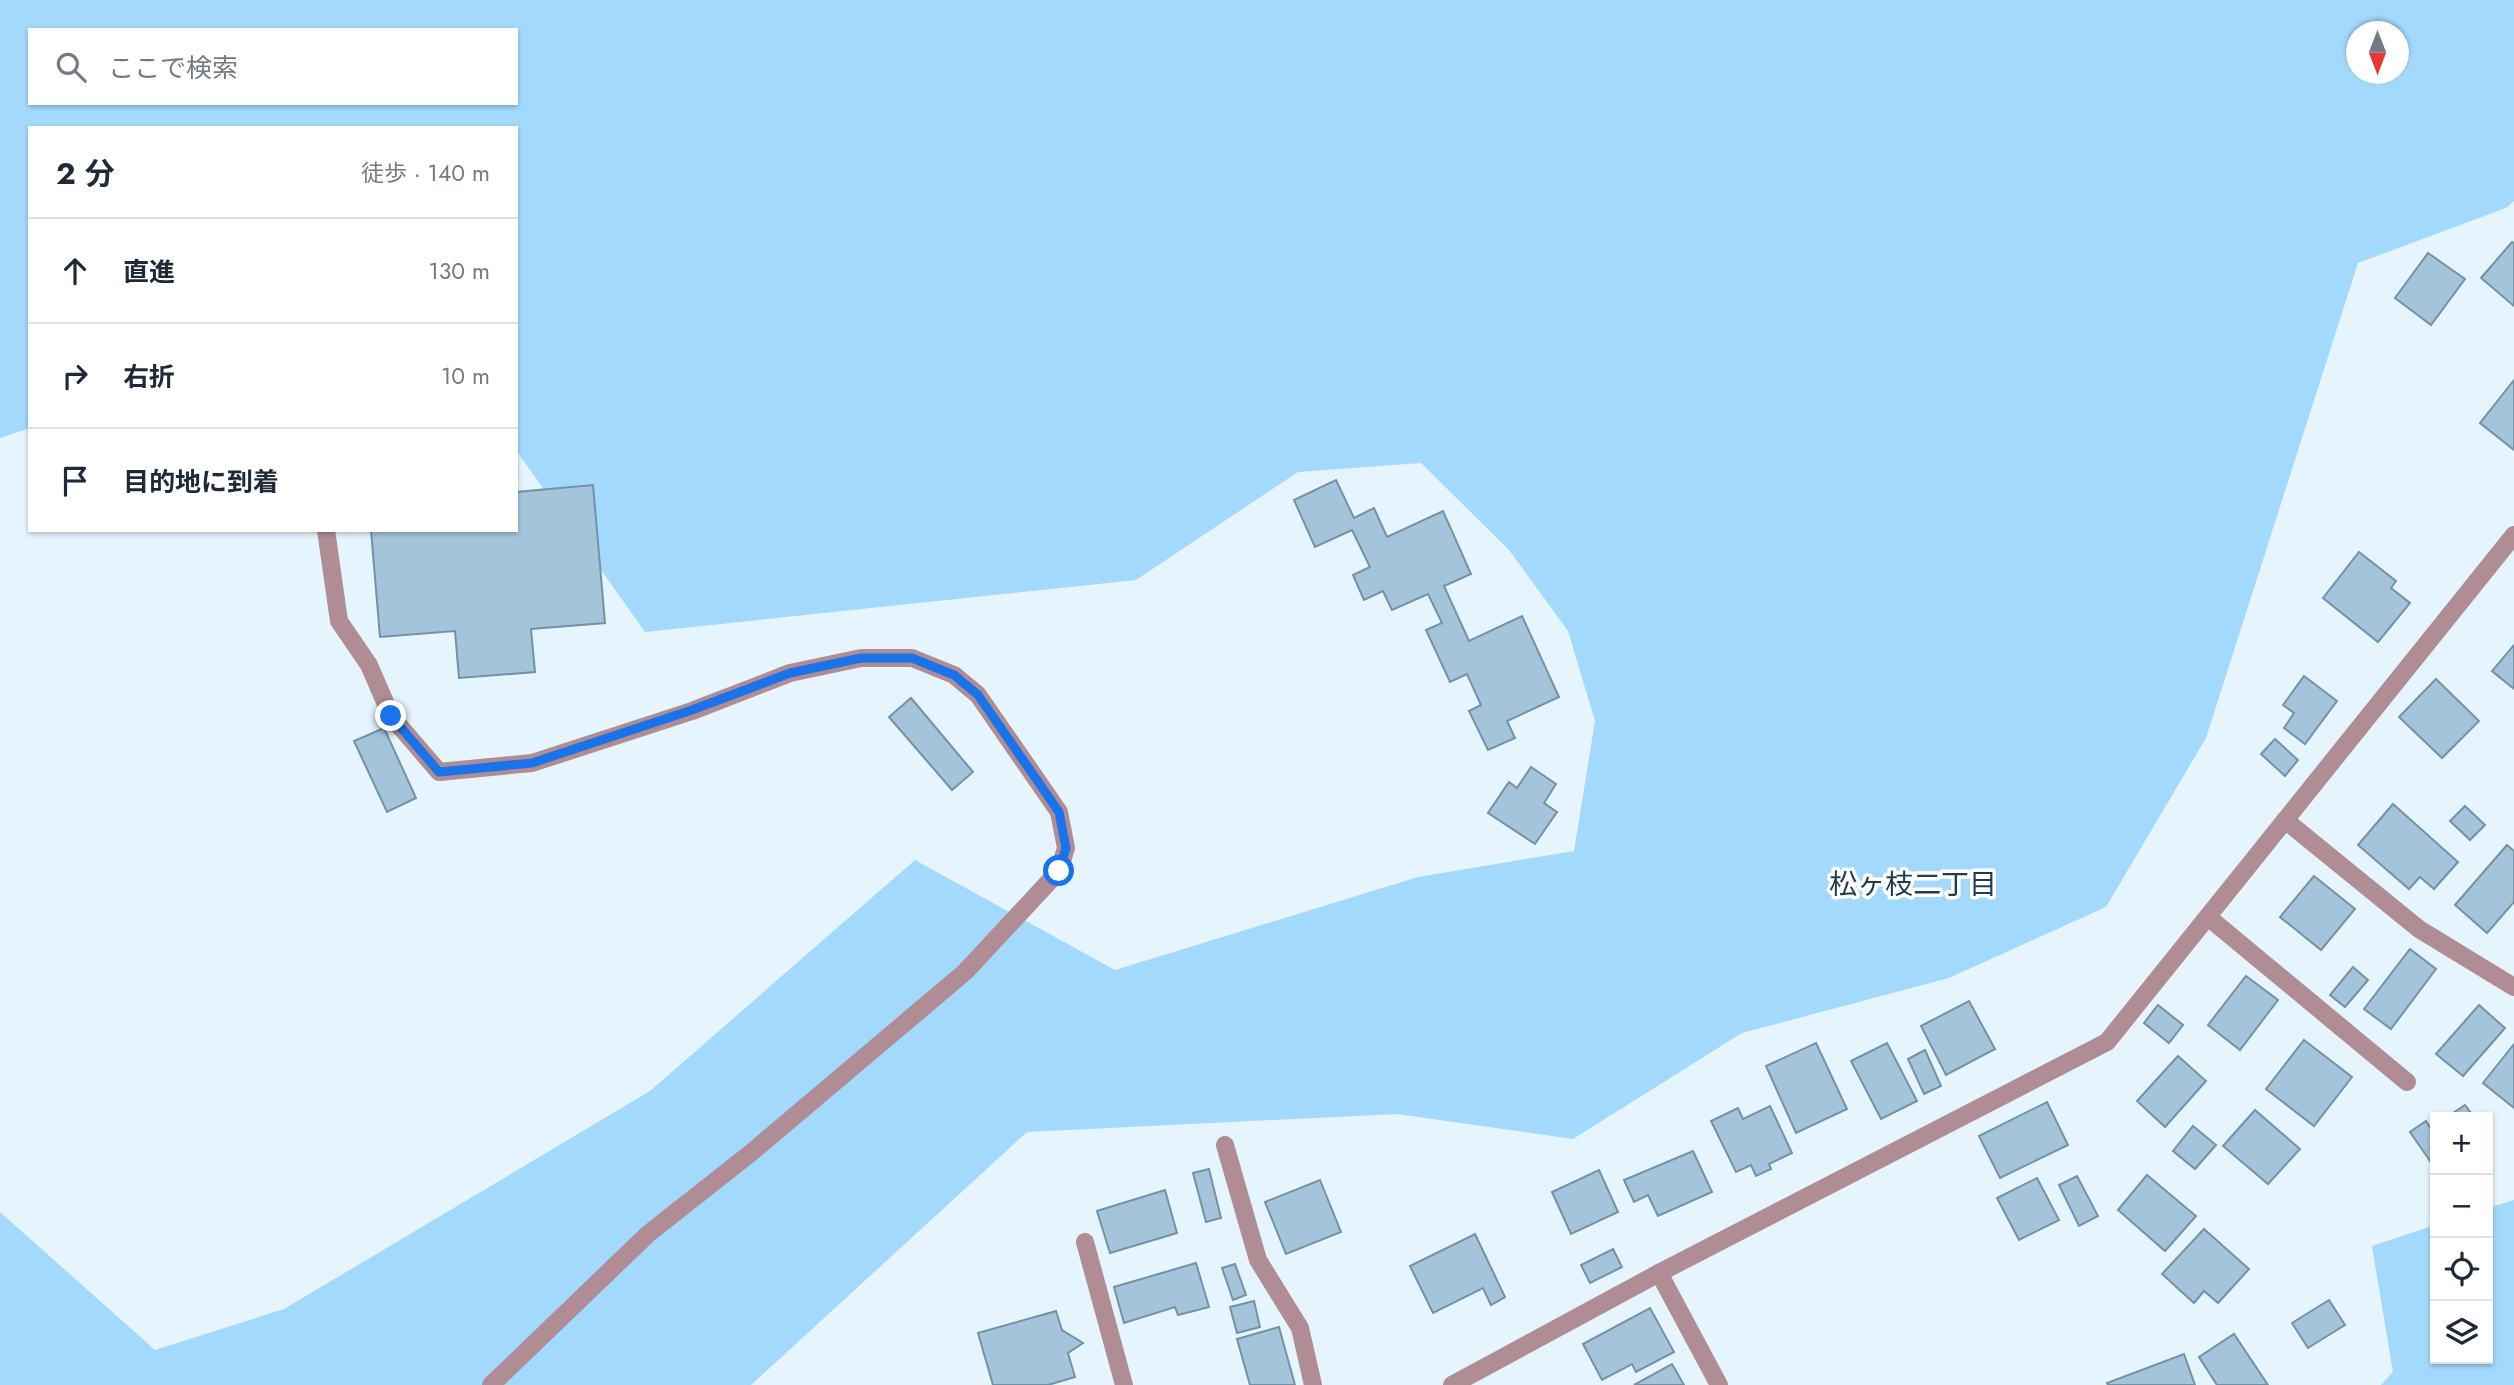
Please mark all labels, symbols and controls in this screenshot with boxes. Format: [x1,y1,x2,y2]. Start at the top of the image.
north arrow [2346,21,2409,84]
search box [28,28,518,105]
icon: search [52,48,90,86]
text: ここで検索 [108,49,238,87]
text: 2 分 [56,152,115,195]
text: 徒歩 · 140 m [361,156,490,190]
icon: ahead [56,252,94,290]
text: 直進 [123,253,175,291]
text: 130 m [428,254,490,288]
icon: right [56,357,94,395]
text: 右折 [123,358,175,396]
text: 10 m [441,359,490,393]
icon: arrive [56,462,94,500]
text: 目的地に到着 [123,463,279,501]
route end [375,700,406,731]
route start [1043,855,1074,886]
district label: 松ヶ枝二丁目 [1829,864,1997,905]
map controls [2430,1112,2493,1364]
button: + [2430,1112,2493,1175]
button: − [2430,1175,2493,1238]
button: locate [2430,1238,2493,1301]
button: layers [2430,1301,2493,1364]

